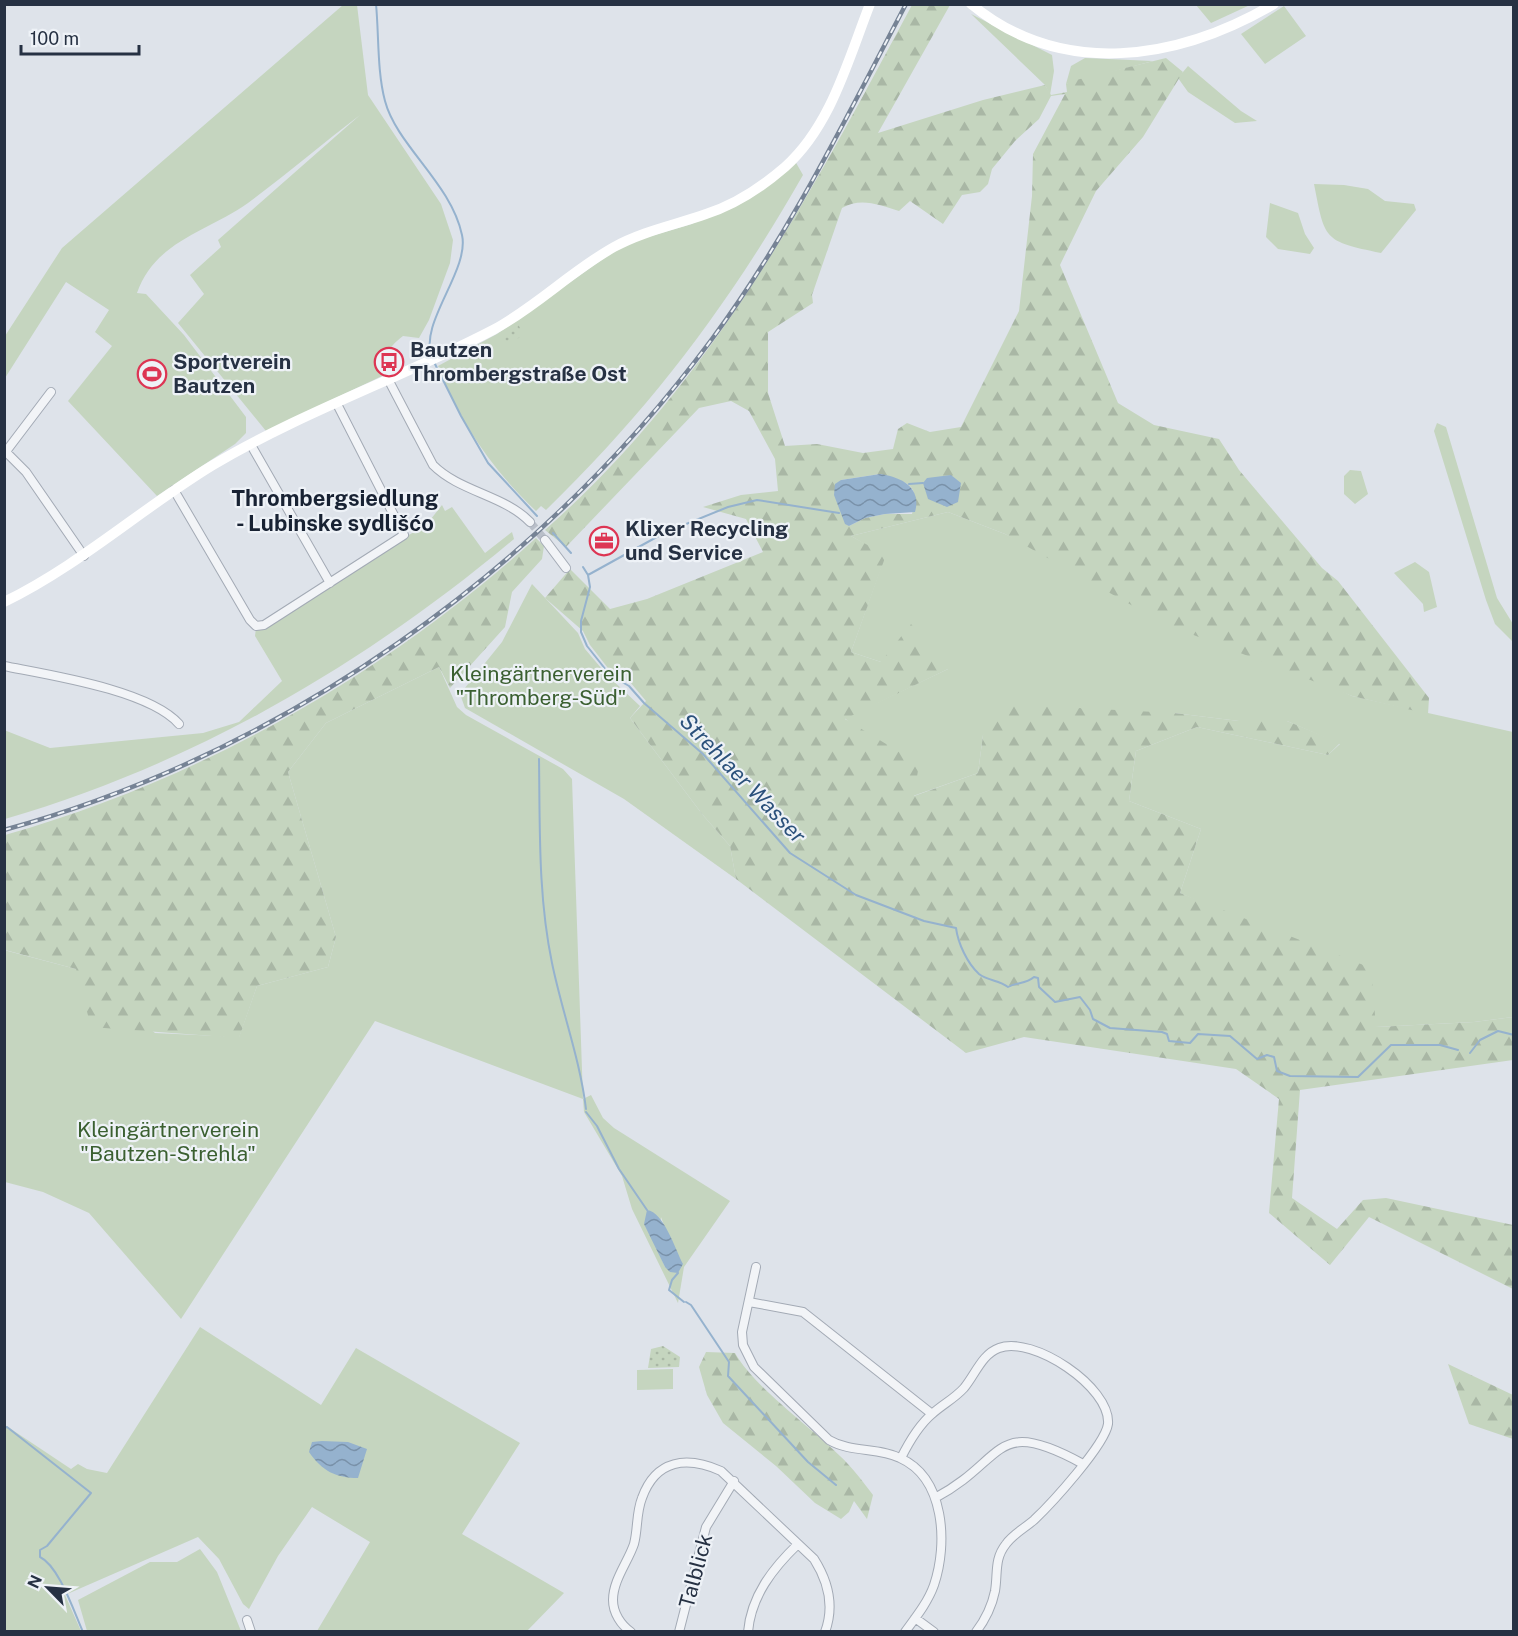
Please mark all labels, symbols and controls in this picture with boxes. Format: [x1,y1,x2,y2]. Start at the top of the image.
scale bar [21,18,140,56]
text: 100 m [30,28,79,49]
place label: Bautzen Thrombergstraße Ost [410,337,627,386]
bus stop icon: Bautzen Thrombergstraße Ost [373,346,405,378]
place label: Sportverein Bautzen [173,349,291,398]
sports icon: Sportverein Bautzen [136,358,168,390]
district label: Thrombergsiedlung - Lubinske sydlišćo [231,485,439,536]
place label: Klixer Recycling und Service [625,516,788,565]
office icon: Klixer Recycling und Service [588,525,620,557]
park label: Kleingärtnerverein "Thromberg-Süd" [450,661,632,710]
water label: Strehlaer Wasser [675,708,812,849]
park label: Kleingärtnerverein "Bautzen-Strehla" [77,1117,259,1166]
street label: Talblick [674,1531,717,1611]
north arrow [18,1558,78,1618]
text: N [24,1572,46,1592]

